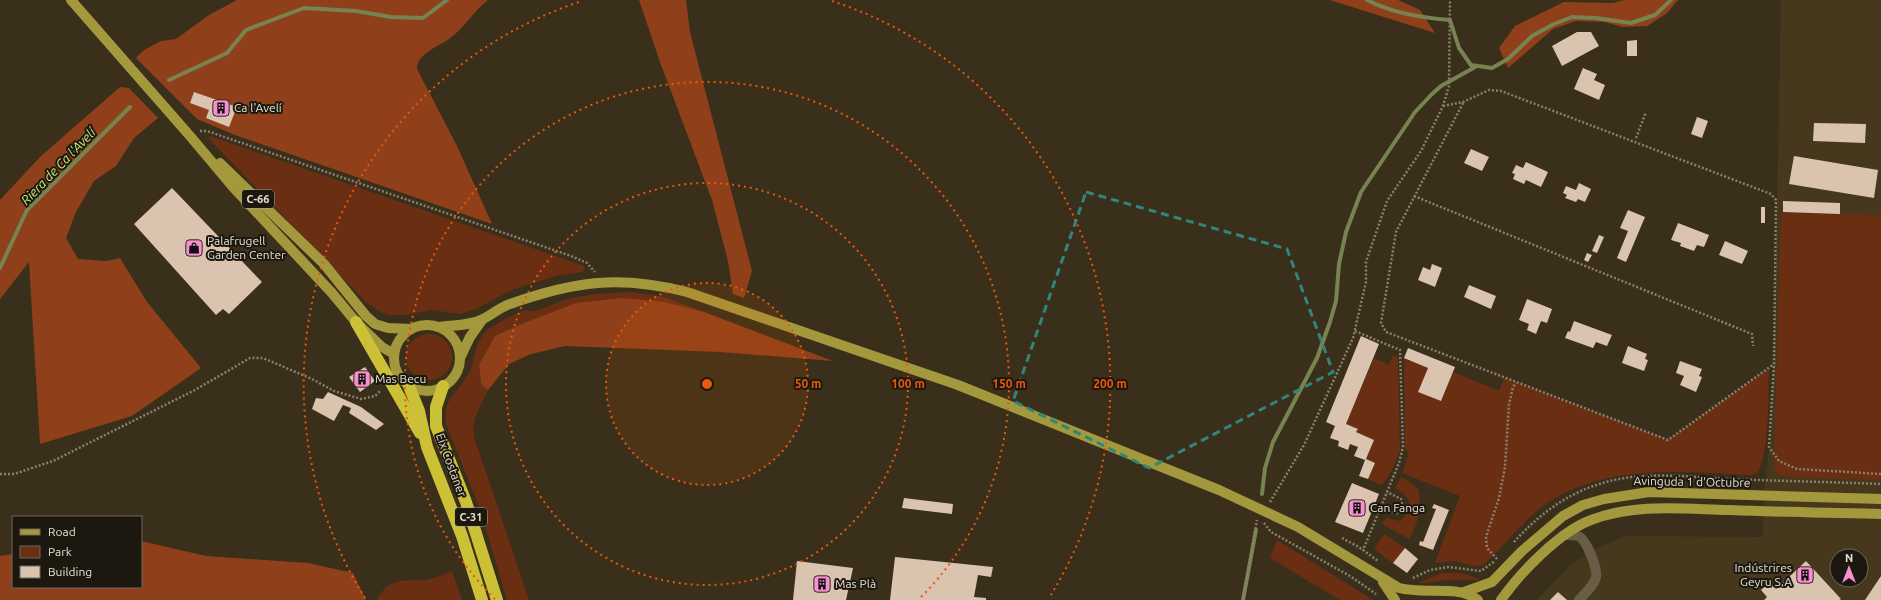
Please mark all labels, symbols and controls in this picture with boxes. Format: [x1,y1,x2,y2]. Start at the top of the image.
building icon: Ca l'Avelí [211,98,231,118]
place label: Ca l'Avelí [234,101,283,114]
water label: Riera de Ca l'Avelí [18,124,99,207]
road number: C-66 [242,190,274,208]
place label: Palafrugell Garden Center [207,234,286,261]
shop icon: Palafrugell Garden Center [184,238,204,258]
building icon: Mas Becu [352,369,372,389]
place label: Mas Becu [375,372,426,385]
centre of rings [700,377,714,391]
text: 50 m [795,377,821,390]
text: 100 m [891,377,925,390]
text: 150 m [992,377,1026,390]
text: 200 m [1093,377,1127,390]
street label: Eix Costaner [434,431,469,499]
street label: Avinguda 1 d'Octubre [1633,474,1751,489]
building icon: Can Fanga [1347,498,1367,518]
place label: Can Fanga [1370,501,1425,514]
road number: C-31 [455,508,487,526]
legend [12,516,142,588]
text: Road [48,525,76,538]
text: Park [48,545,72,558]
north arrow [1829,548,1869,588]
text: N [1845,552,1853,564]
place label: Indústrires Geyru S.A [1734,561,1792,588]
text: Building [48,565,92,578]
building icon: Indústrires Geyru S.A [1795,565,1815,585]
building icon: Mas Plà [812,574,832,594]
place label: Mas Plà [835,577,876,590]

